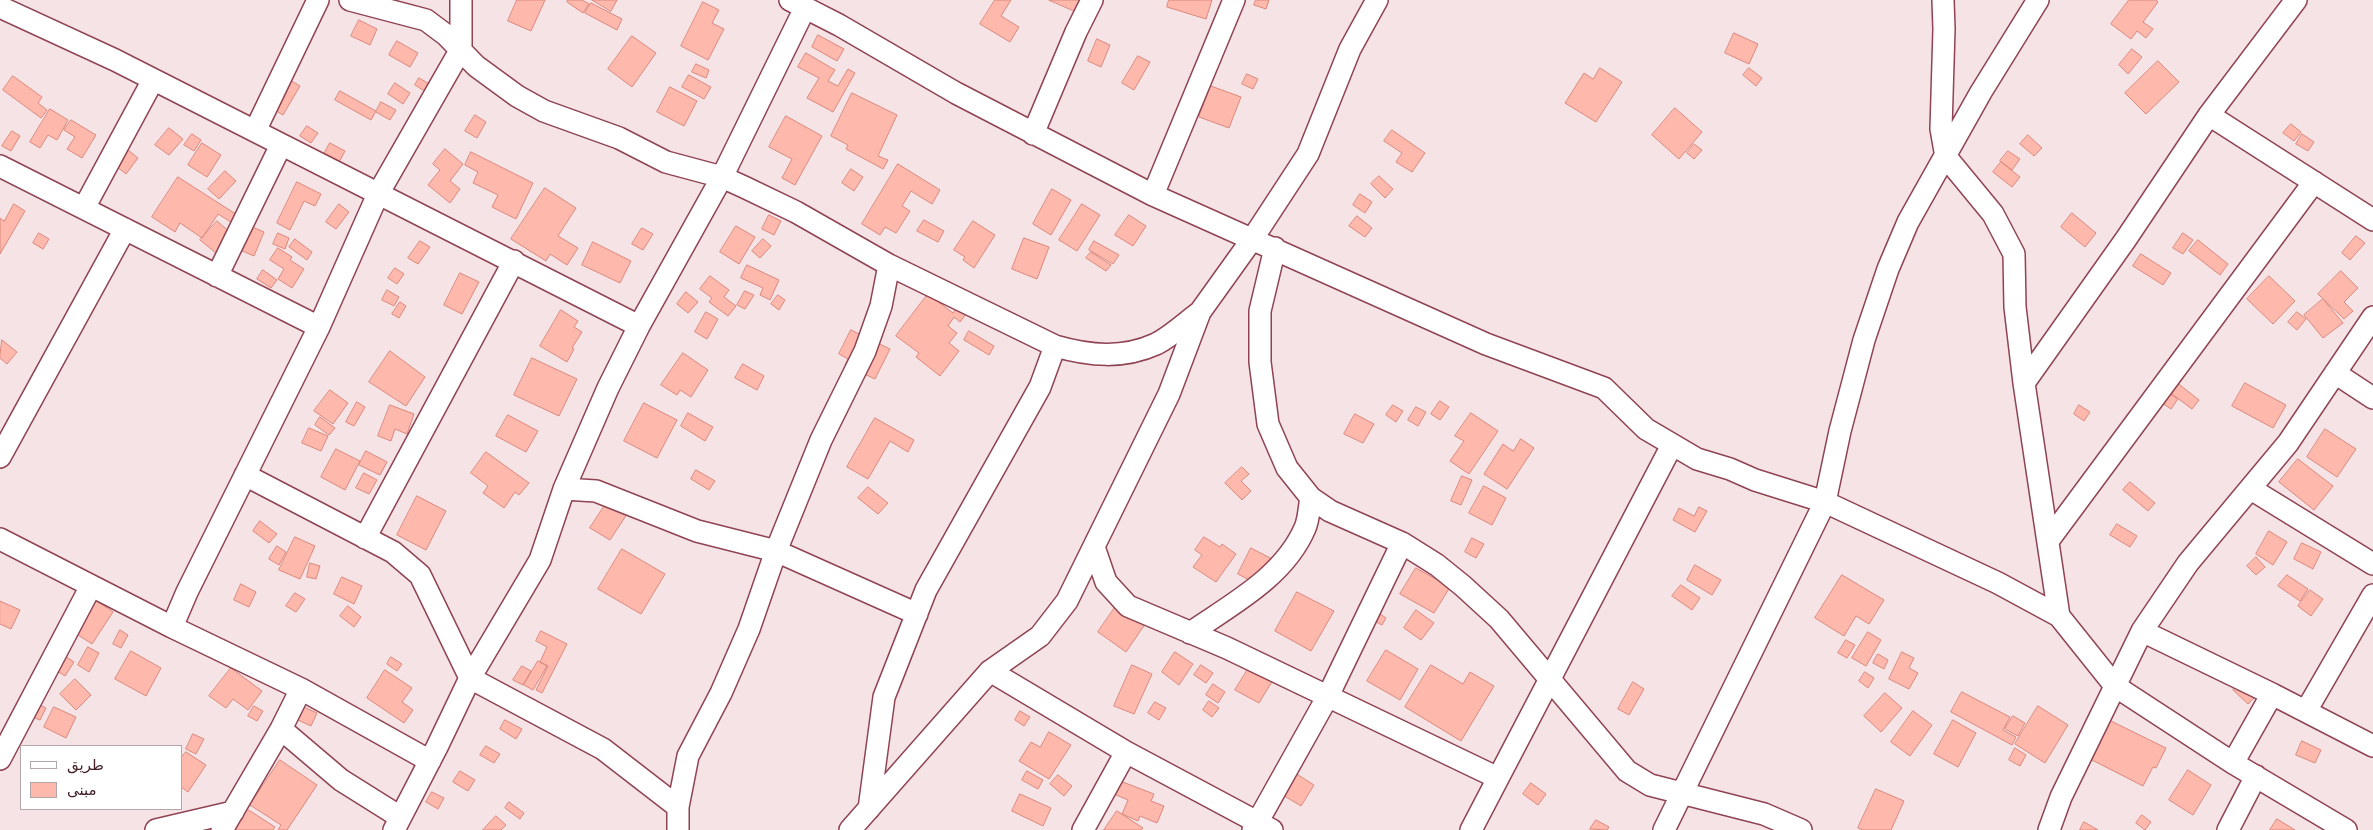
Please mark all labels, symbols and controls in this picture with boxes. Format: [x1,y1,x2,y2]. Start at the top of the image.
legend [20,745,182,810]
text: طريق [67,756,104,774]
text: مبنى [67,781,97,799]

